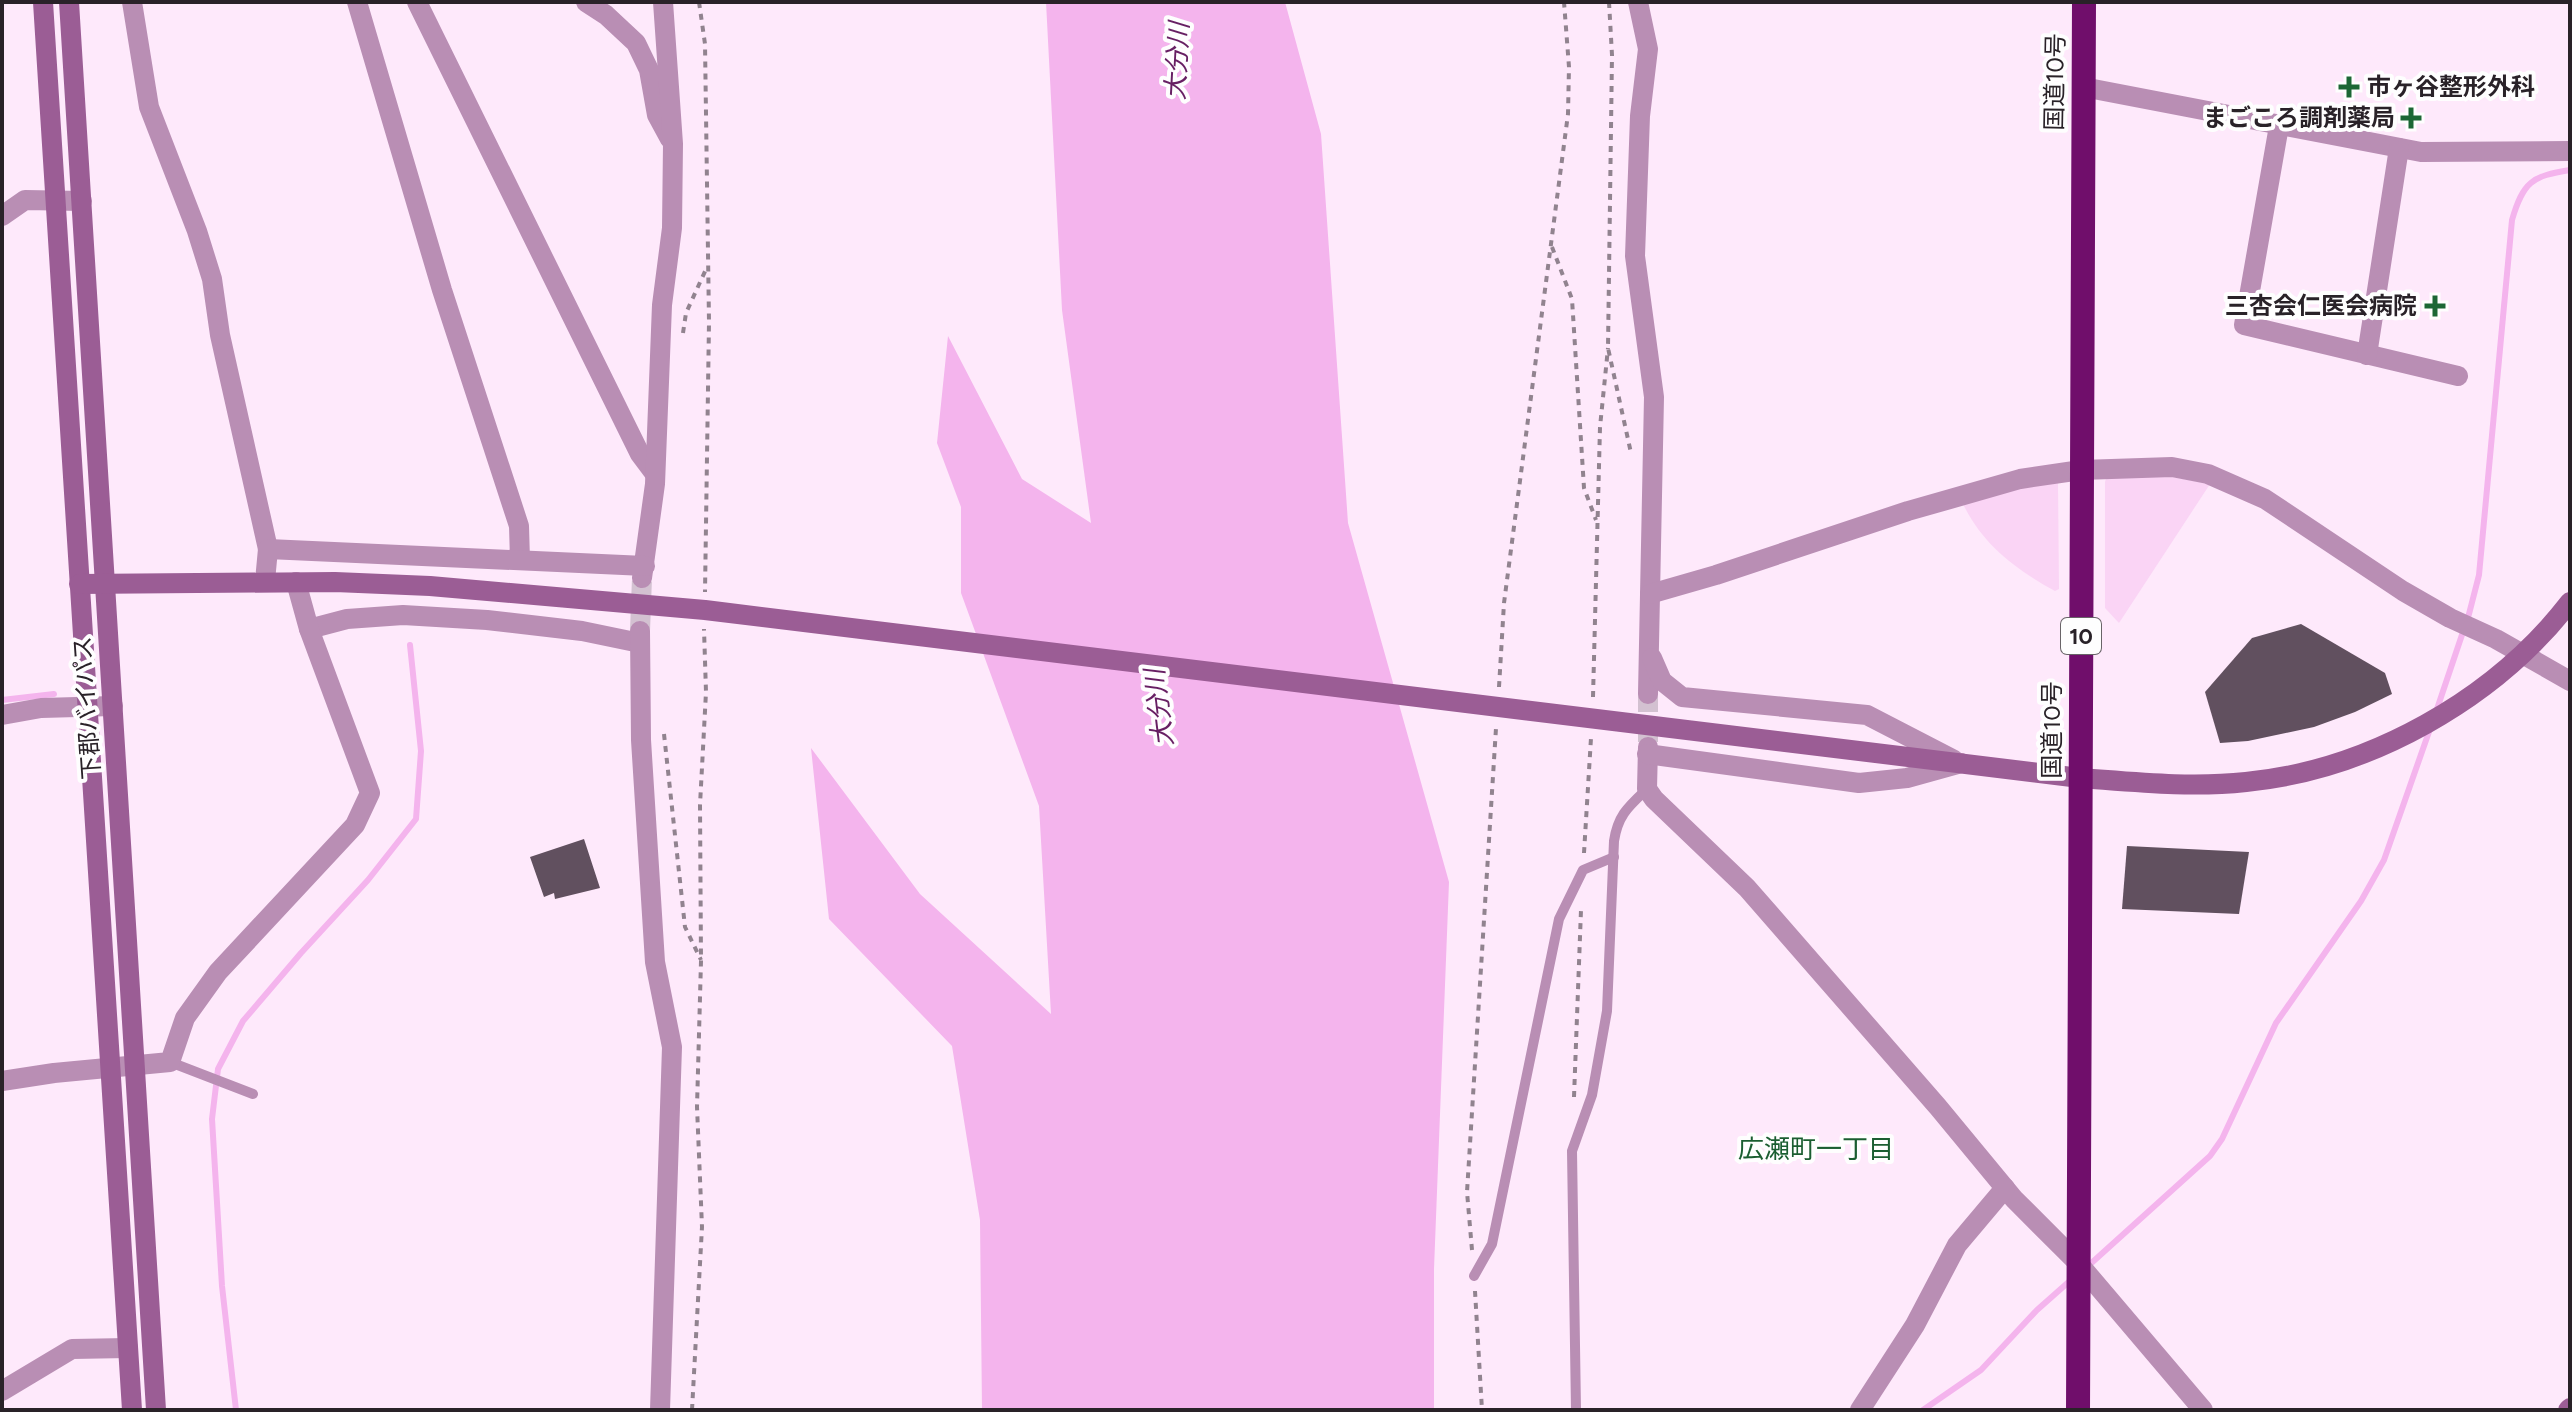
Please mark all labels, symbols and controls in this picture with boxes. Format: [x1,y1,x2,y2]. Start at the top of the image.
water label: 大分川 [1159,18,1195,101]
street label: 国道10号 [2039,33,2070,131]
place label: 市ヶ谷整形外科 [2367,72,2535,101]
marker: 市ヶ谷整形外科 [2338,76,2360,98]
place label: まごころ調剤薬局 [2203,103,2395,132]
marker: まごころ調剤薬局 [2402,109,2420,127]
place label: 三杏会仁医会病院 [2225,291,2417,320]
marker: 三杏会仁医会病院 [2424,295,2446,317]
road number: 10 [2061,618,2101,654]
street label: 下郡バイパス [67,635,106,781]
water label: 大分川 [1138,664,1180,749]
street label: 国道10号 [2037,681,2066,779]
district label: 広瀬町一丁目 [1738,1133,1894,1165]

